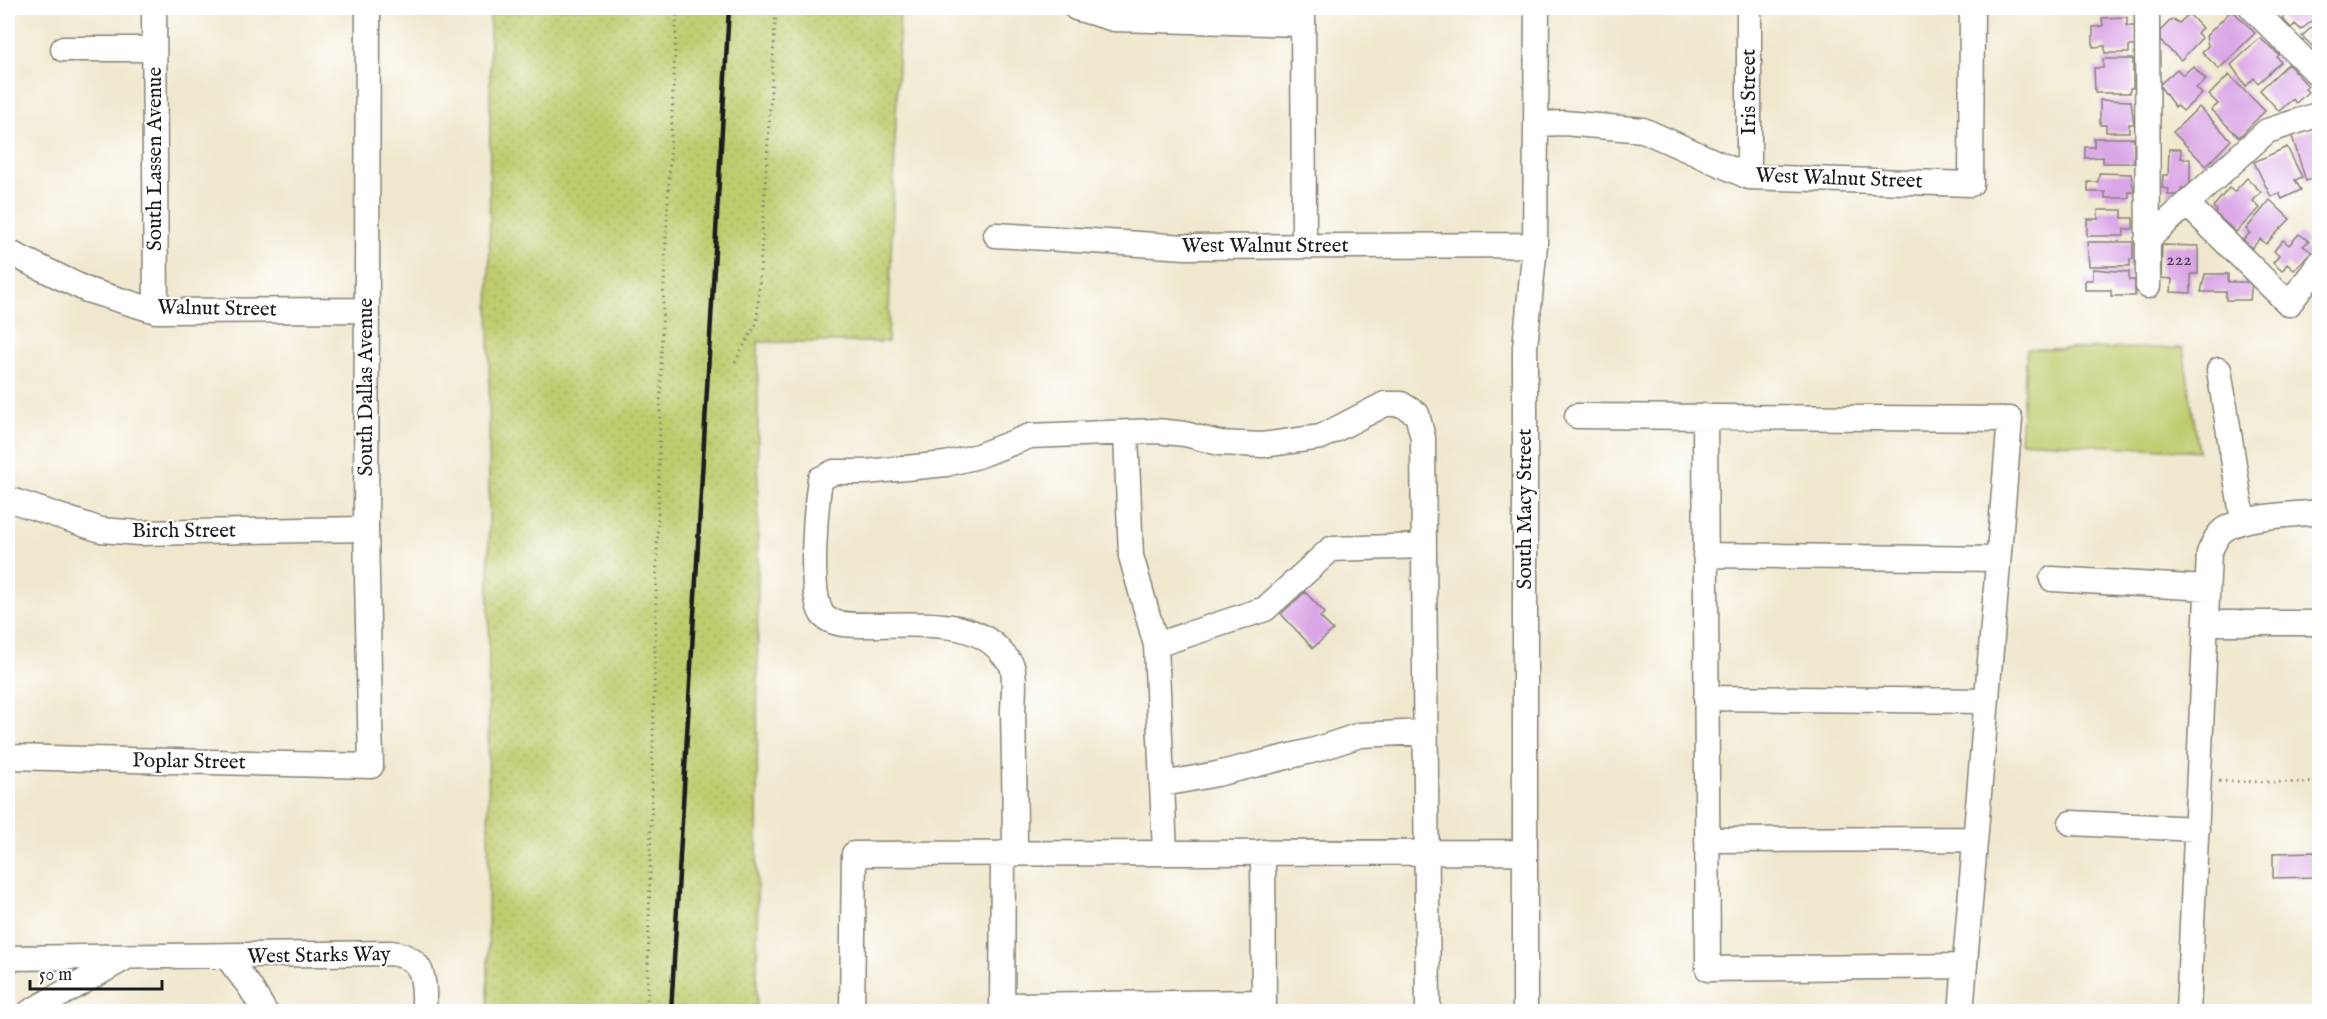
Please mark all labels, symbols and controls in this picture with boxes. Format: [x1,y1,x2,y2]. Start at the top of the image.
street label: Iris Street [1736,49,1763,135]
street label: South Lassen Avenue [142,67,169,251]
street label: West Walnut Street [1755,163,1923,195]
street label: West Walnut Street [1181,233,1349,260]
house number: 222 [2166,249,2192,272]
street label: Walnut Street [157,294,277,324]
street label: South Dallas Avenue [353,297,380,476]
street label: South Macy Street [1512,429,1539,589]
street label: Birch Street [132,518,236,545]
street label: Poplar Street [132,748,246,776]
street label: West Starks Way [247,941,392,971]
scale bar [30,953,162,991]
text: 50 m [39,964,72,987]

